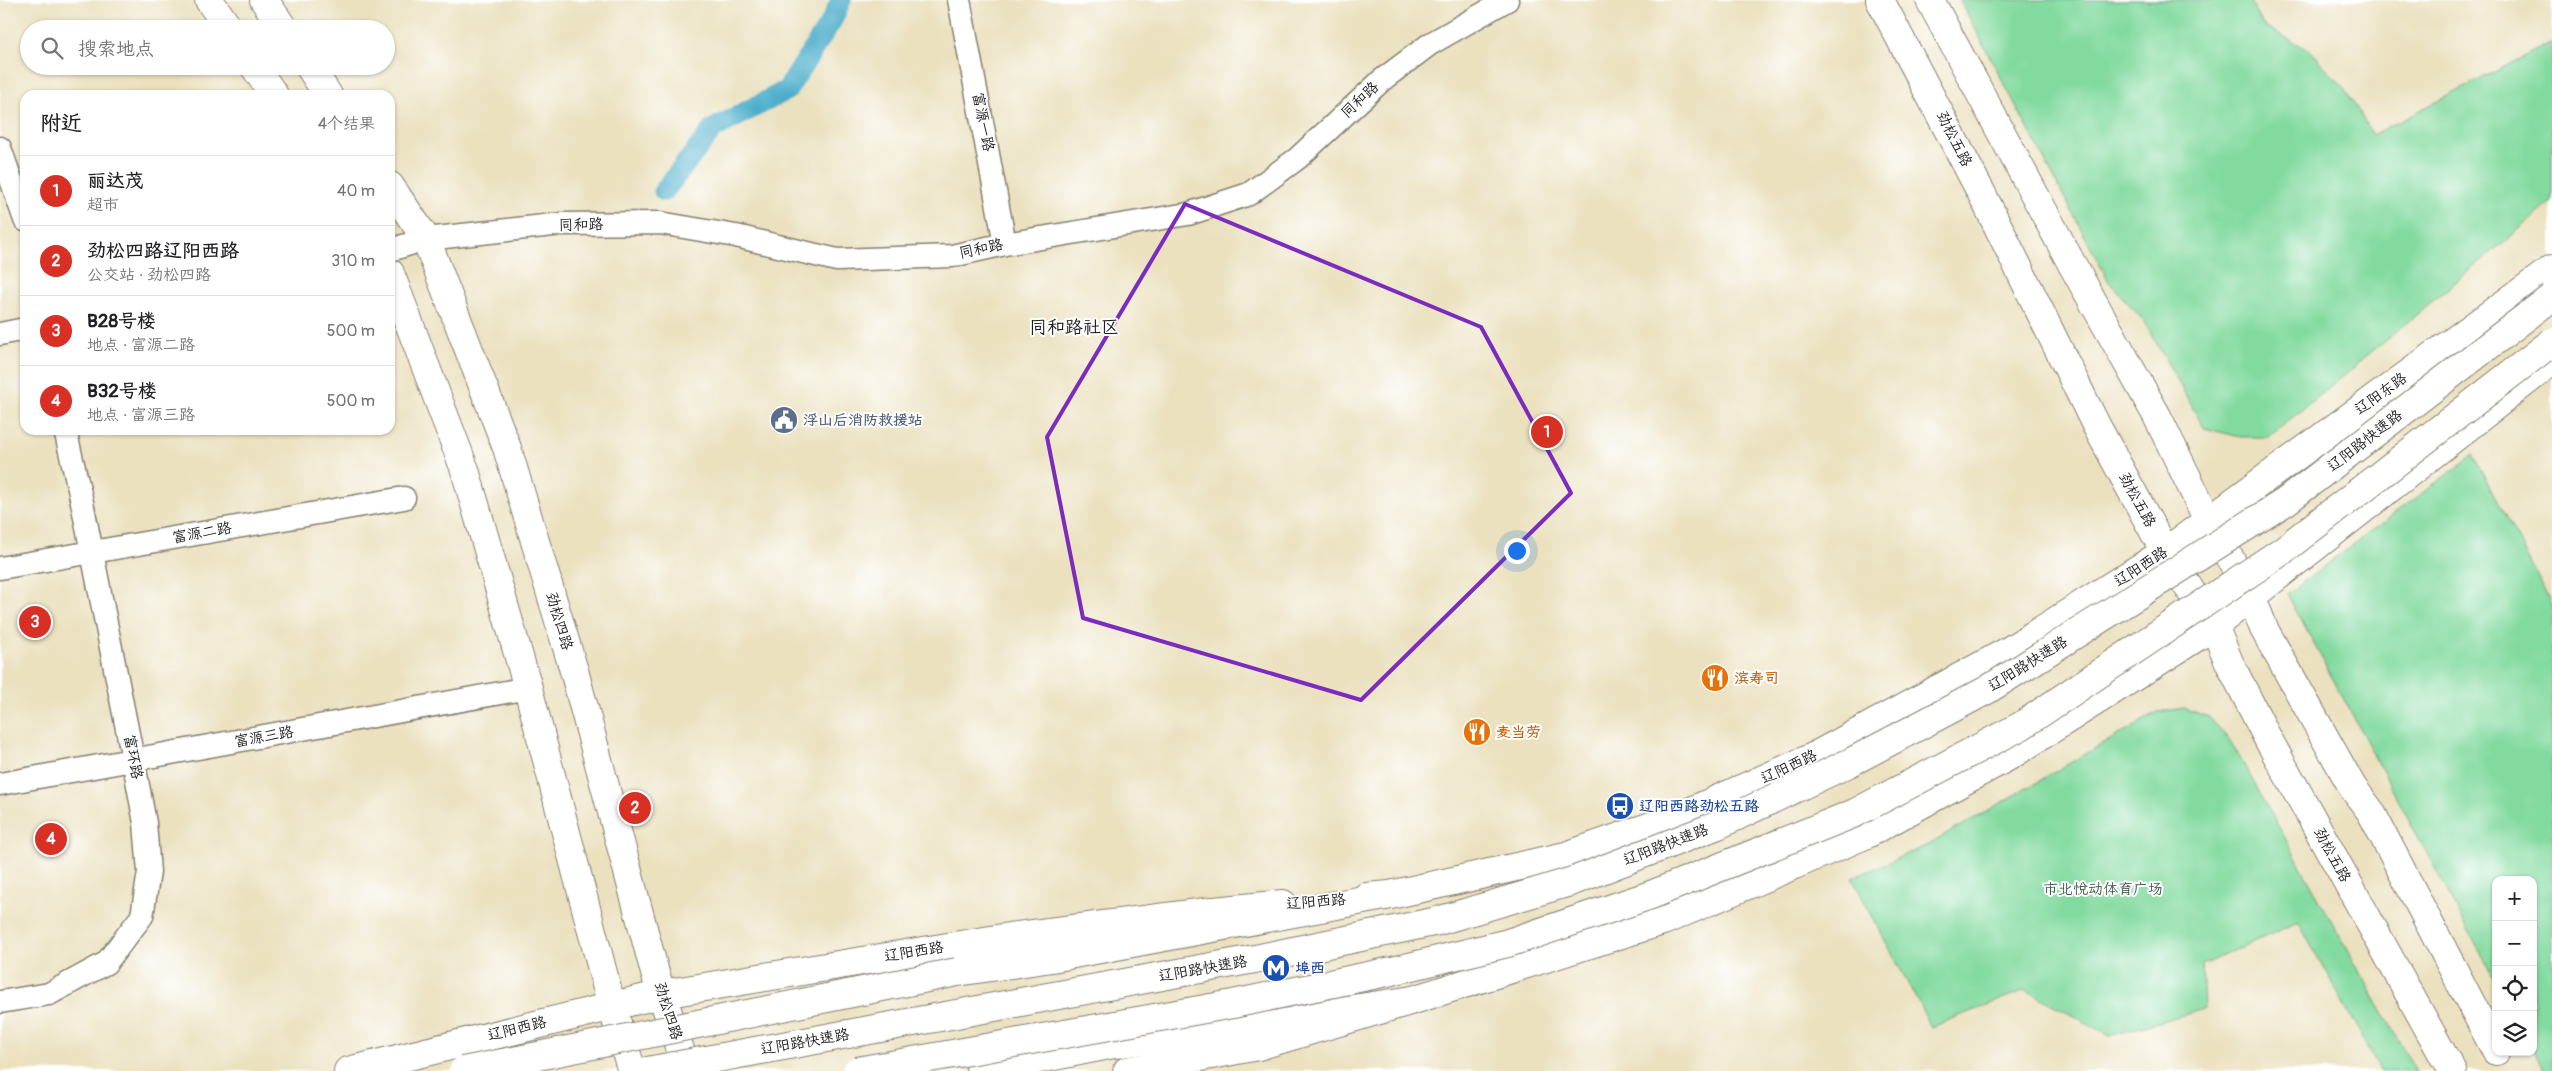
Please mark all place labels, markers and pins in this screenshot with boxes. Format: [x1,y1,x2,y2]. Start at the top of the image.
public building icon: 浮山后消防救援站 [769,405,799,435]
place label: 浮山后消防救援站 [803,411,923,430]
pin: 1 [1531,413,1563,451]
pin: 3 [19,603,51,641]
restaurant icon: 滨寿司 [1700,663,1730,693]
place label: 滨寿司 [1734,669,1779,688]
restaurant icon: 麦当劳 [1462,717,1492,747]
place label: 麦当劳 [1496,723,1541,742]
pin: 2 [619,789,651,827]
bus stop icon: 辽阳西路劲松五路 [1605,791,1635,821]
place label: 辽阳西路劲松五路 [1639,797,1759,816]
pin: 4 [35,820,67,858]
metro station icon: 埠西 [1261,953,1291,983]
place label: 埠西 [1295,959,1325,978]

